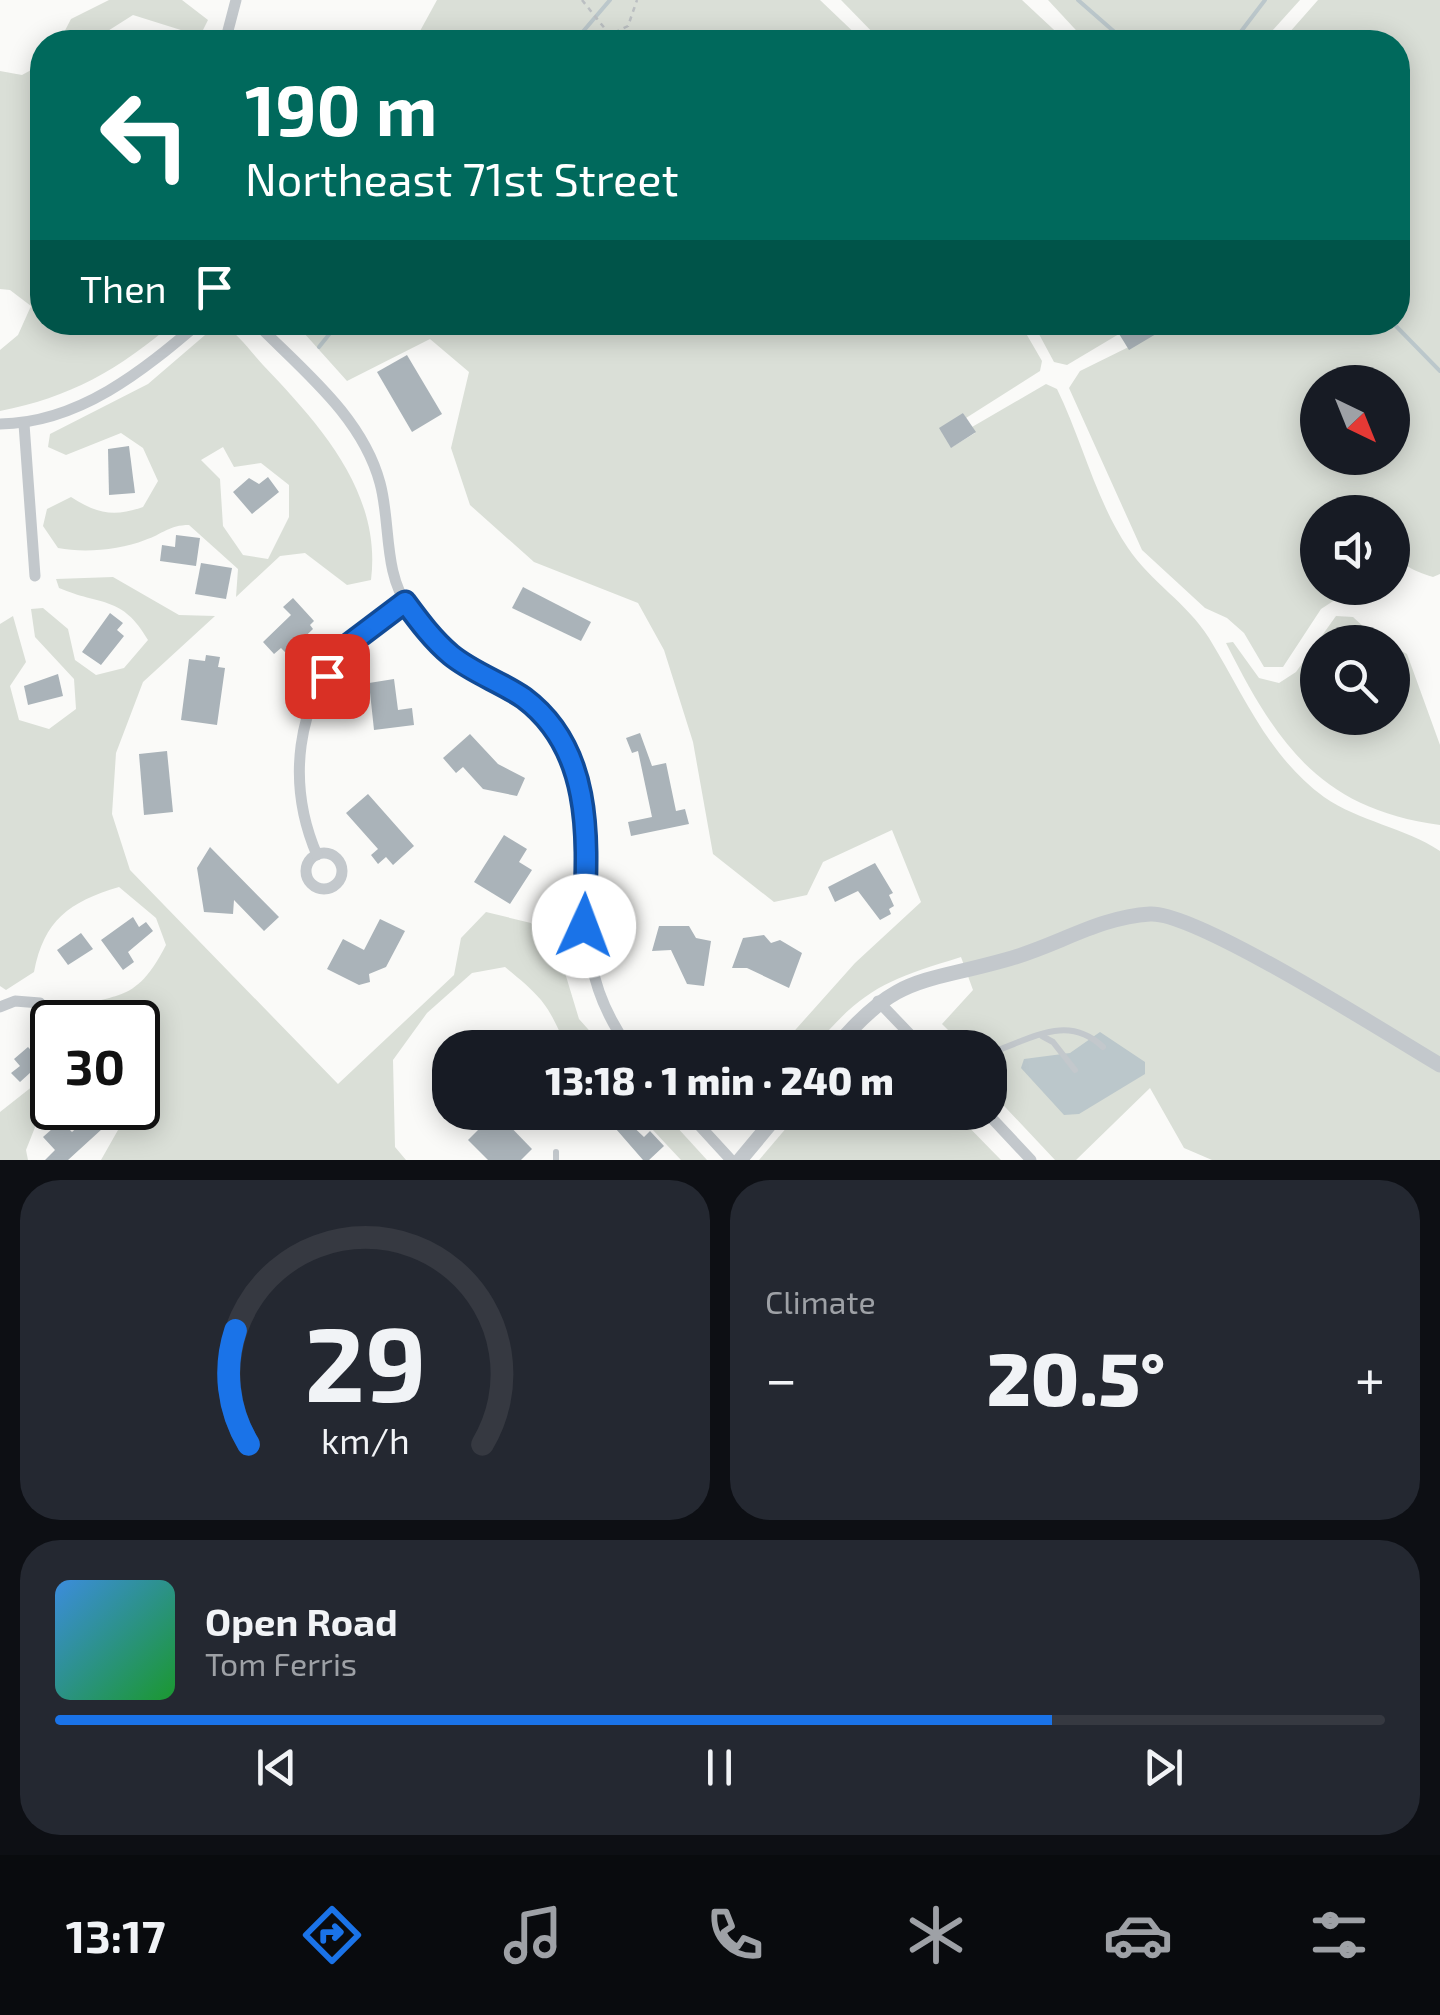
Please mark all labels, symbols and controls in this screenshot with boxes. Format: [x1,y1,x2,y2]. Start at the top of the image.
text: 190 m [245,66,438,150]
icon: left [80,70,210,200]
text: Northeast 71st Street [245,151,679,205]
icon: arrive [187,260,242,315]
text: Then [80,265,167,311]
north arrow [1300,365,1410,475]
map controls [1300,365,1410,735]
button: sound [1300,495,1410,605]
button: search [1300,625,1410,735]
pin [285,634,370,719]
icon: arrive [300,649,355,704]
position arrow [532,874,636,978]
speed limit sign: 30 [30,1000,160,1130]
text: 13:18 · 1 min · 240 m [545,1057,894,1103]
text: Climate [765,1282,876,1320]
text: 29 [304,1298,426,1423]
text: 20.5° [987,1331,1165,1421]
text: − [765,1344,797,1410]
text: + [1355,1344,1385,1410]
text: km/h [321,1418,409,1461]
text: Open Road [205,1598,398,1644]
text: Tom Ferris [205,1644,357,1682]
icon: previous [249,1740,304,1795]
icon: pause [692,1740,747,1795]
icon: next [1136,1740,1191,1795]
icon: directions [297,1900,367,1970]
icon: music [498,1900,568,1970]
icon: phone [700,1900,770,1970]
icon: climate [901,1900,971,1970]
icon: car [1103,1900,1173,1970]
icon: filters [1304,1900,1374,1970]
text: 13:17 [66,1908,165,1962]

